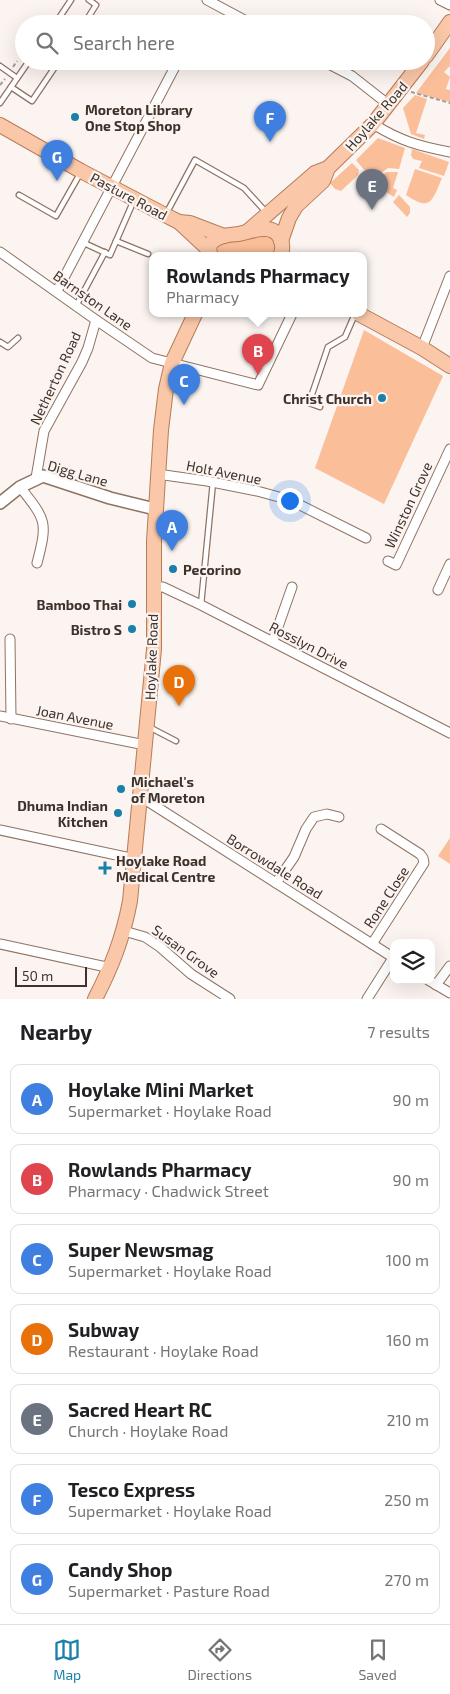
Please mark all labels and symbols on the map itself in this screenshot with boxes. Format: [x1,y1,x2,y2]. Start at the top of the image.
street label: Hoylake Road [341,78,411,154]
place label: Moreton Library One Stop Shop [85,101,193,134]
pin: F [254,101,286,142]
marker: Moreton Library One Stop Shop [69,111,81,123]
pin: G [41,140,73,181]
street label: Pasture Road [88,169,170,223]
pin: E [356,169,388,210]
street label: Barnston Lane [50,267,136,333]
street label: Netherton Road [26,329,84,427]
pin: B [242,334,274,375]
pin: C [168,364,200,405]
place label: Christ Church [283,390,372,407]
marker: Christ Church [376,392,388,404]
street label: Digg Lane [46,456,110,490]
street label: Holt Avenue [185,456,263,488]
street label: Winston Grove [381,459,435,551]
your location [277,488,303,514]
pin: A [156,510,188,551]
place label: Pecorino [183,561,241,578]
marker: Pecorino [167,563,179,575]
place label: Bamboo Thai [36,596,122,613]
marker: Bamboo Thai [126,598,138,610]
street label: Hoylake Road [141,614,161,700]
street label: Rosslyn Drive [267,618,351,672]
place label: Bistro S [71,621,122,638]
marker: Bistro S [126,623,138,635]
pin: D [163,665,195,706]
street label: Joan Avenue [35,701,115,733]
place label: Michael's of Moreton [131,773,205,806]
marker: Michael's of Moreton [115,783,127,795]
place label: Dhuma Indian Kitchen [17,797,108,830]
marker: Dhuma Indian Kitchen [112,807,124,819]
street label: Borrowdale Road [224,830,326,902]
place label: Hoylake Road Medical Centre [116,852,215,885]
marker: Hoylake Road Medical Centre [98,861,112,875]
street label: Rone Close [360,863,412,931]
street label: Susan Grove [149,921,223,981]
scale bar [15,964,88,987]

